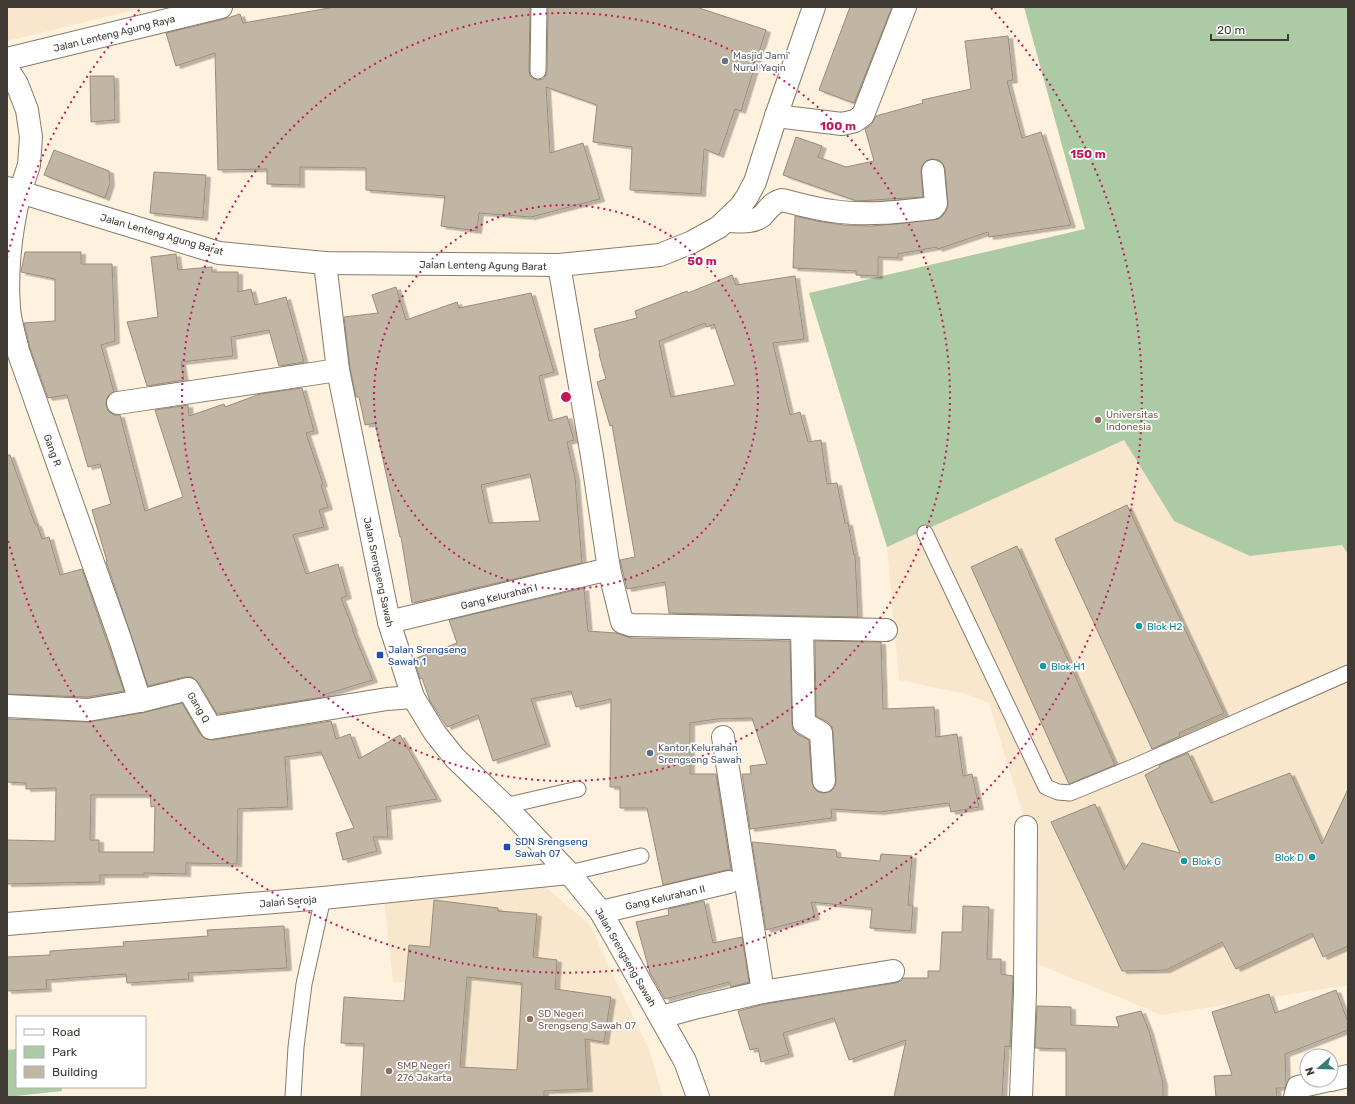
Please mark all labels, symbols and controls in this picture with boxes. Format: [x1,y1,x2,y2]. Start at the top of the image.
street label: Jalan Lenteng Agung Raya [52,13,176,55]
scale bar [1211,16,1288,42]
text: 20 m [1217,23,1245,37]
place label: Masjid Jami' Nurul Yaqin [733,50,790,74]
marker: Masjid Jami' Nurul Yaqin [720,56,730,66]
text: 100 m [820,119,856,133]
text: 150 m [1070,147,1106,161]
street label: Jalan Lenteng Agung Barat [99,212,225,258]
text: 50 m [687,254,717,268]
street label: Jalan Lenteng Agung Barat [419,259,547,273]
centre of rings [559,390,573,404]
place label: Universitas Indonesia [1106,409,1158,433]
marker: Universitas Indonesia [1093,415,1103,425]
street label: Gang R [41,433,64,468]
street label: Jalan Srengseng Sawah [360,516,396,628]
street label: Gang Kelurahan I [460,582,539,612]
marker: Blok H2 [1134,621,1144,631]
place label: Blok H2 [1147,621,1183,633]
place label: Jalan Srengseng Sawah 1 [388,644,467,668]
marker: Jalan Srengseng Sawah 1 [375,650,385,660]
marker: Blok H1 [1038,661,1048,671]
place label: Blok H1 [1051,661,1085,673]
street label: Gang Q [184,690,212,725]
place label: Kantor Kelurahan Srengseng Sawah [658,742,742,766]
marker: Kantor Kelurahan Srengseng Sawah [645,748,655,758]
place label: SDN Srengseng Sawah 07 [515,836,588,860]
marker: SDN Srengseng Sawah 07 [502,842,512,852]
place label: Blok D [1275,852,1304,864]
marker: Blok D [1307,852,1317,862]
marker: Blok G [1179,856,1189,866]
place label: Blok G [1192,856,1221,868]
street label: Gang Kelurahan II [624,883,706,913]
street label: Jalan Seroja [259,894,317,910]
street label: Jalan Srengseng Sawah [592,906,658,1009]
place label: SD Negeri Srengseng Sawah 07 [538,1008,636,1032]
marker: SD Negeri Srengseng Sawah 07 [525,1014,535,1024]
legend [16,1016,146,1088]
text: Road [52,1025,80,1039]
text: Park [52,1045,78,1059]
north arrow [1299,1048,1339,1088]
place label: SMP Negeri 276 Jakarta [397,1060,452,1084]
text: Building [52,1065,98,1079]
text: N [1303,1065,1318,1077]
marker: SMP Negeri 276 Jakarta [384,1066,394,1076]

